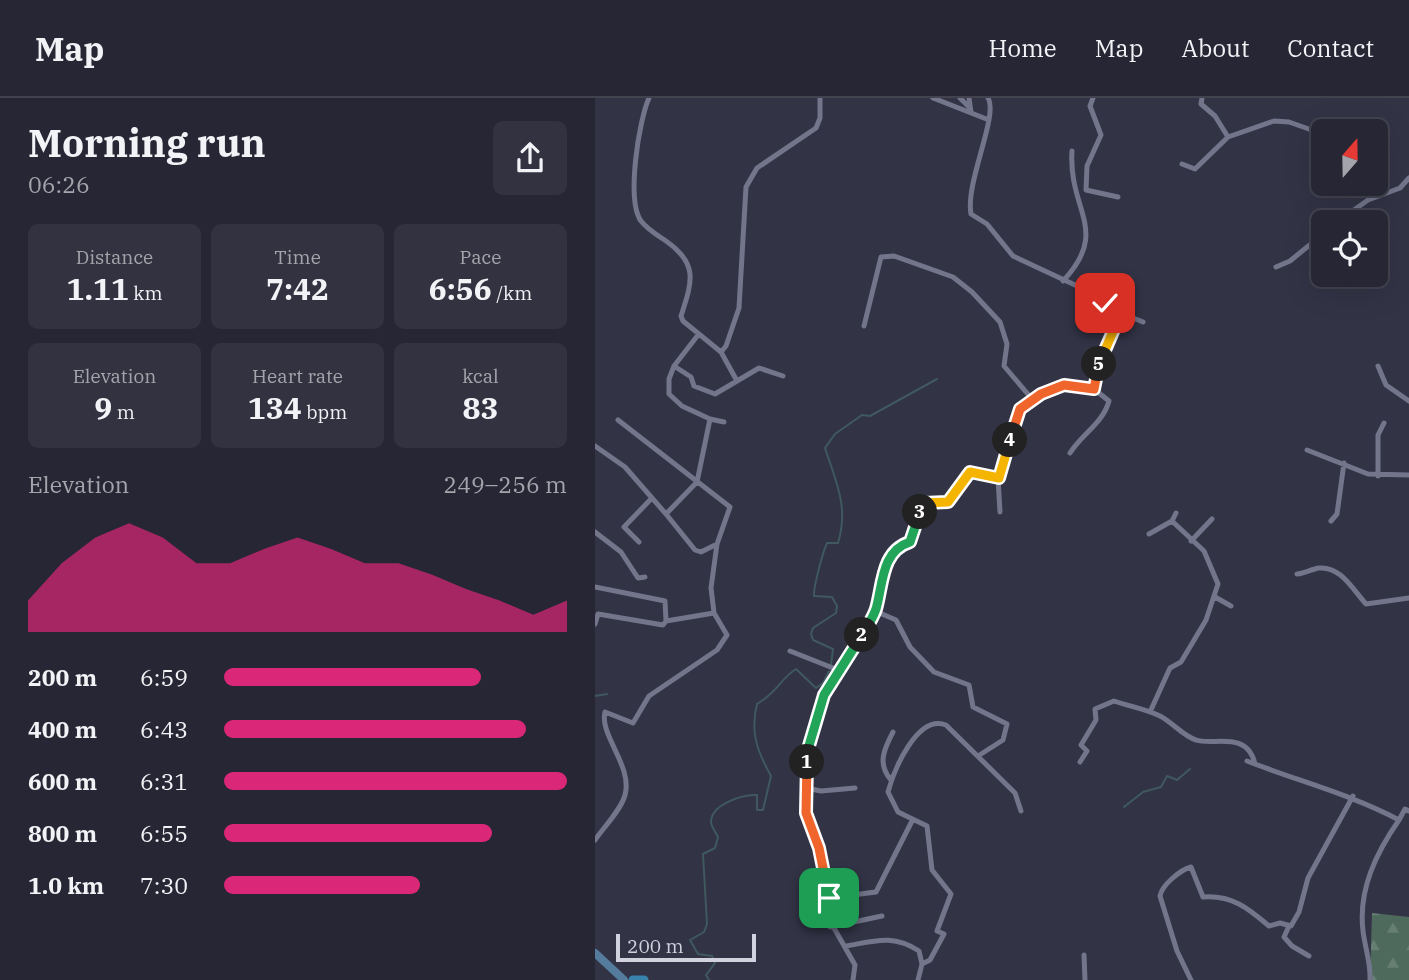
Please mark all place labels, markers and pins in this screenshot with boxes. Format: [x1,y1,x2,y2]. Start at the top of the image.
pin [1075,273,1135,333]
pin: 5 [1081,346,1117,382]
pin: 4 [993,422,1027,458]
pin: 3 [903,494,937,530]
pin: 2 [845,618,879,652]
pin: 1 [789,744,825,780]
pin [799,868,859,928]

